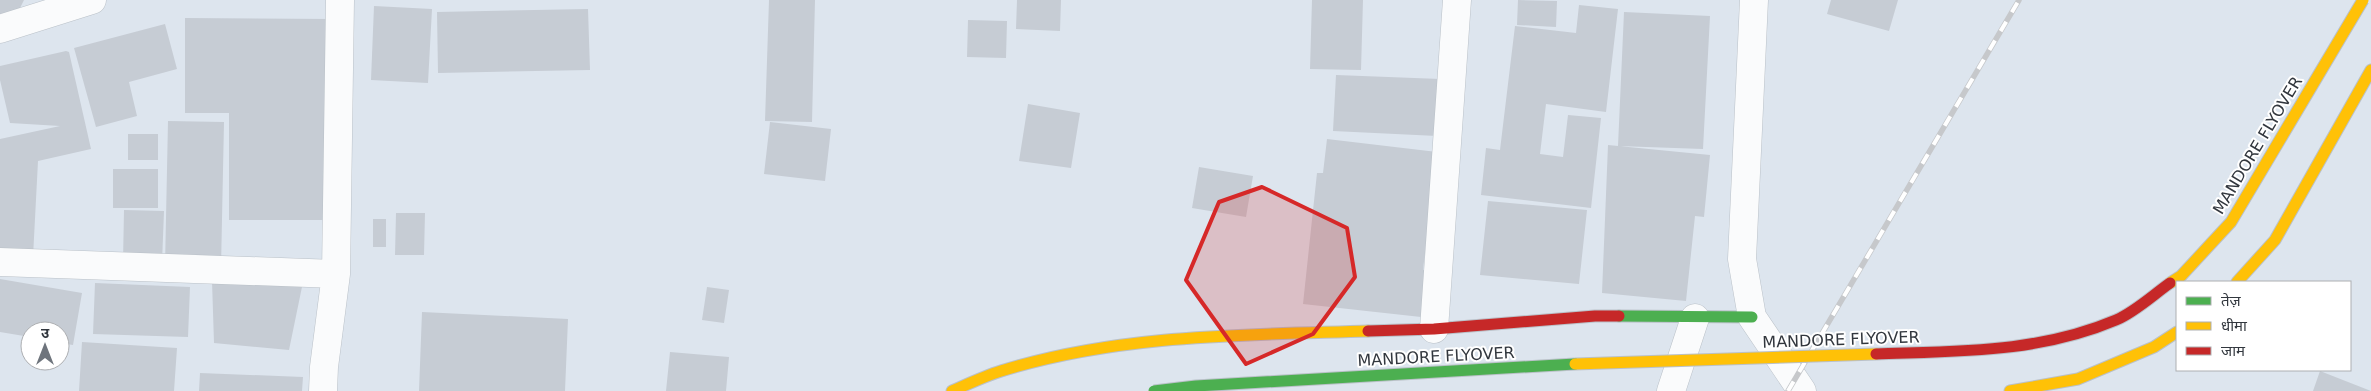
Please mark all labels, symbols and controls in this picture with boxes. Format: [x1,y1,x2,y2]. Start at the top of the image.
street label: MANDORE FLYOVER [2209,73,2306,218]
legend [2176,281,2351,371]
text: तेज़ [2221,292,2242,310]
text: धीमा [2221,317,2248,335]
north arrow [20,321,70,371]
text: उ [41,325,50,341]
street label: MANDORE FLYOVER [1762,327,1920,352]
text: जाम [2221,342,2246,360]
street label: MANDORE FLYOVER [1357,343,1515,370]

